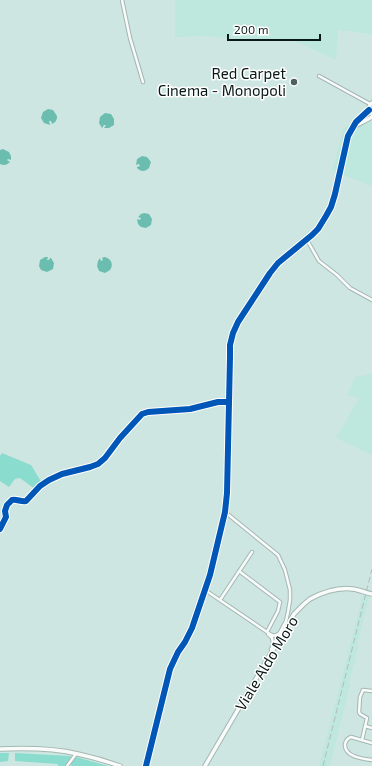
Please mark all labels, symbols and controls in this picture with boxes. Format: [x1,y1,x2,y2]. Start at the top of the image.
scale bar [228,16,320,42]
text: 200 m [234,22,268,36]
place label: Red Carpet Cinema - Monopoli [158,64,286,99]
marker: Red Carpet Cinema - Monopoli [289,77,299,87]
street label: Viale Aldo Moro [231,613,301,713]

